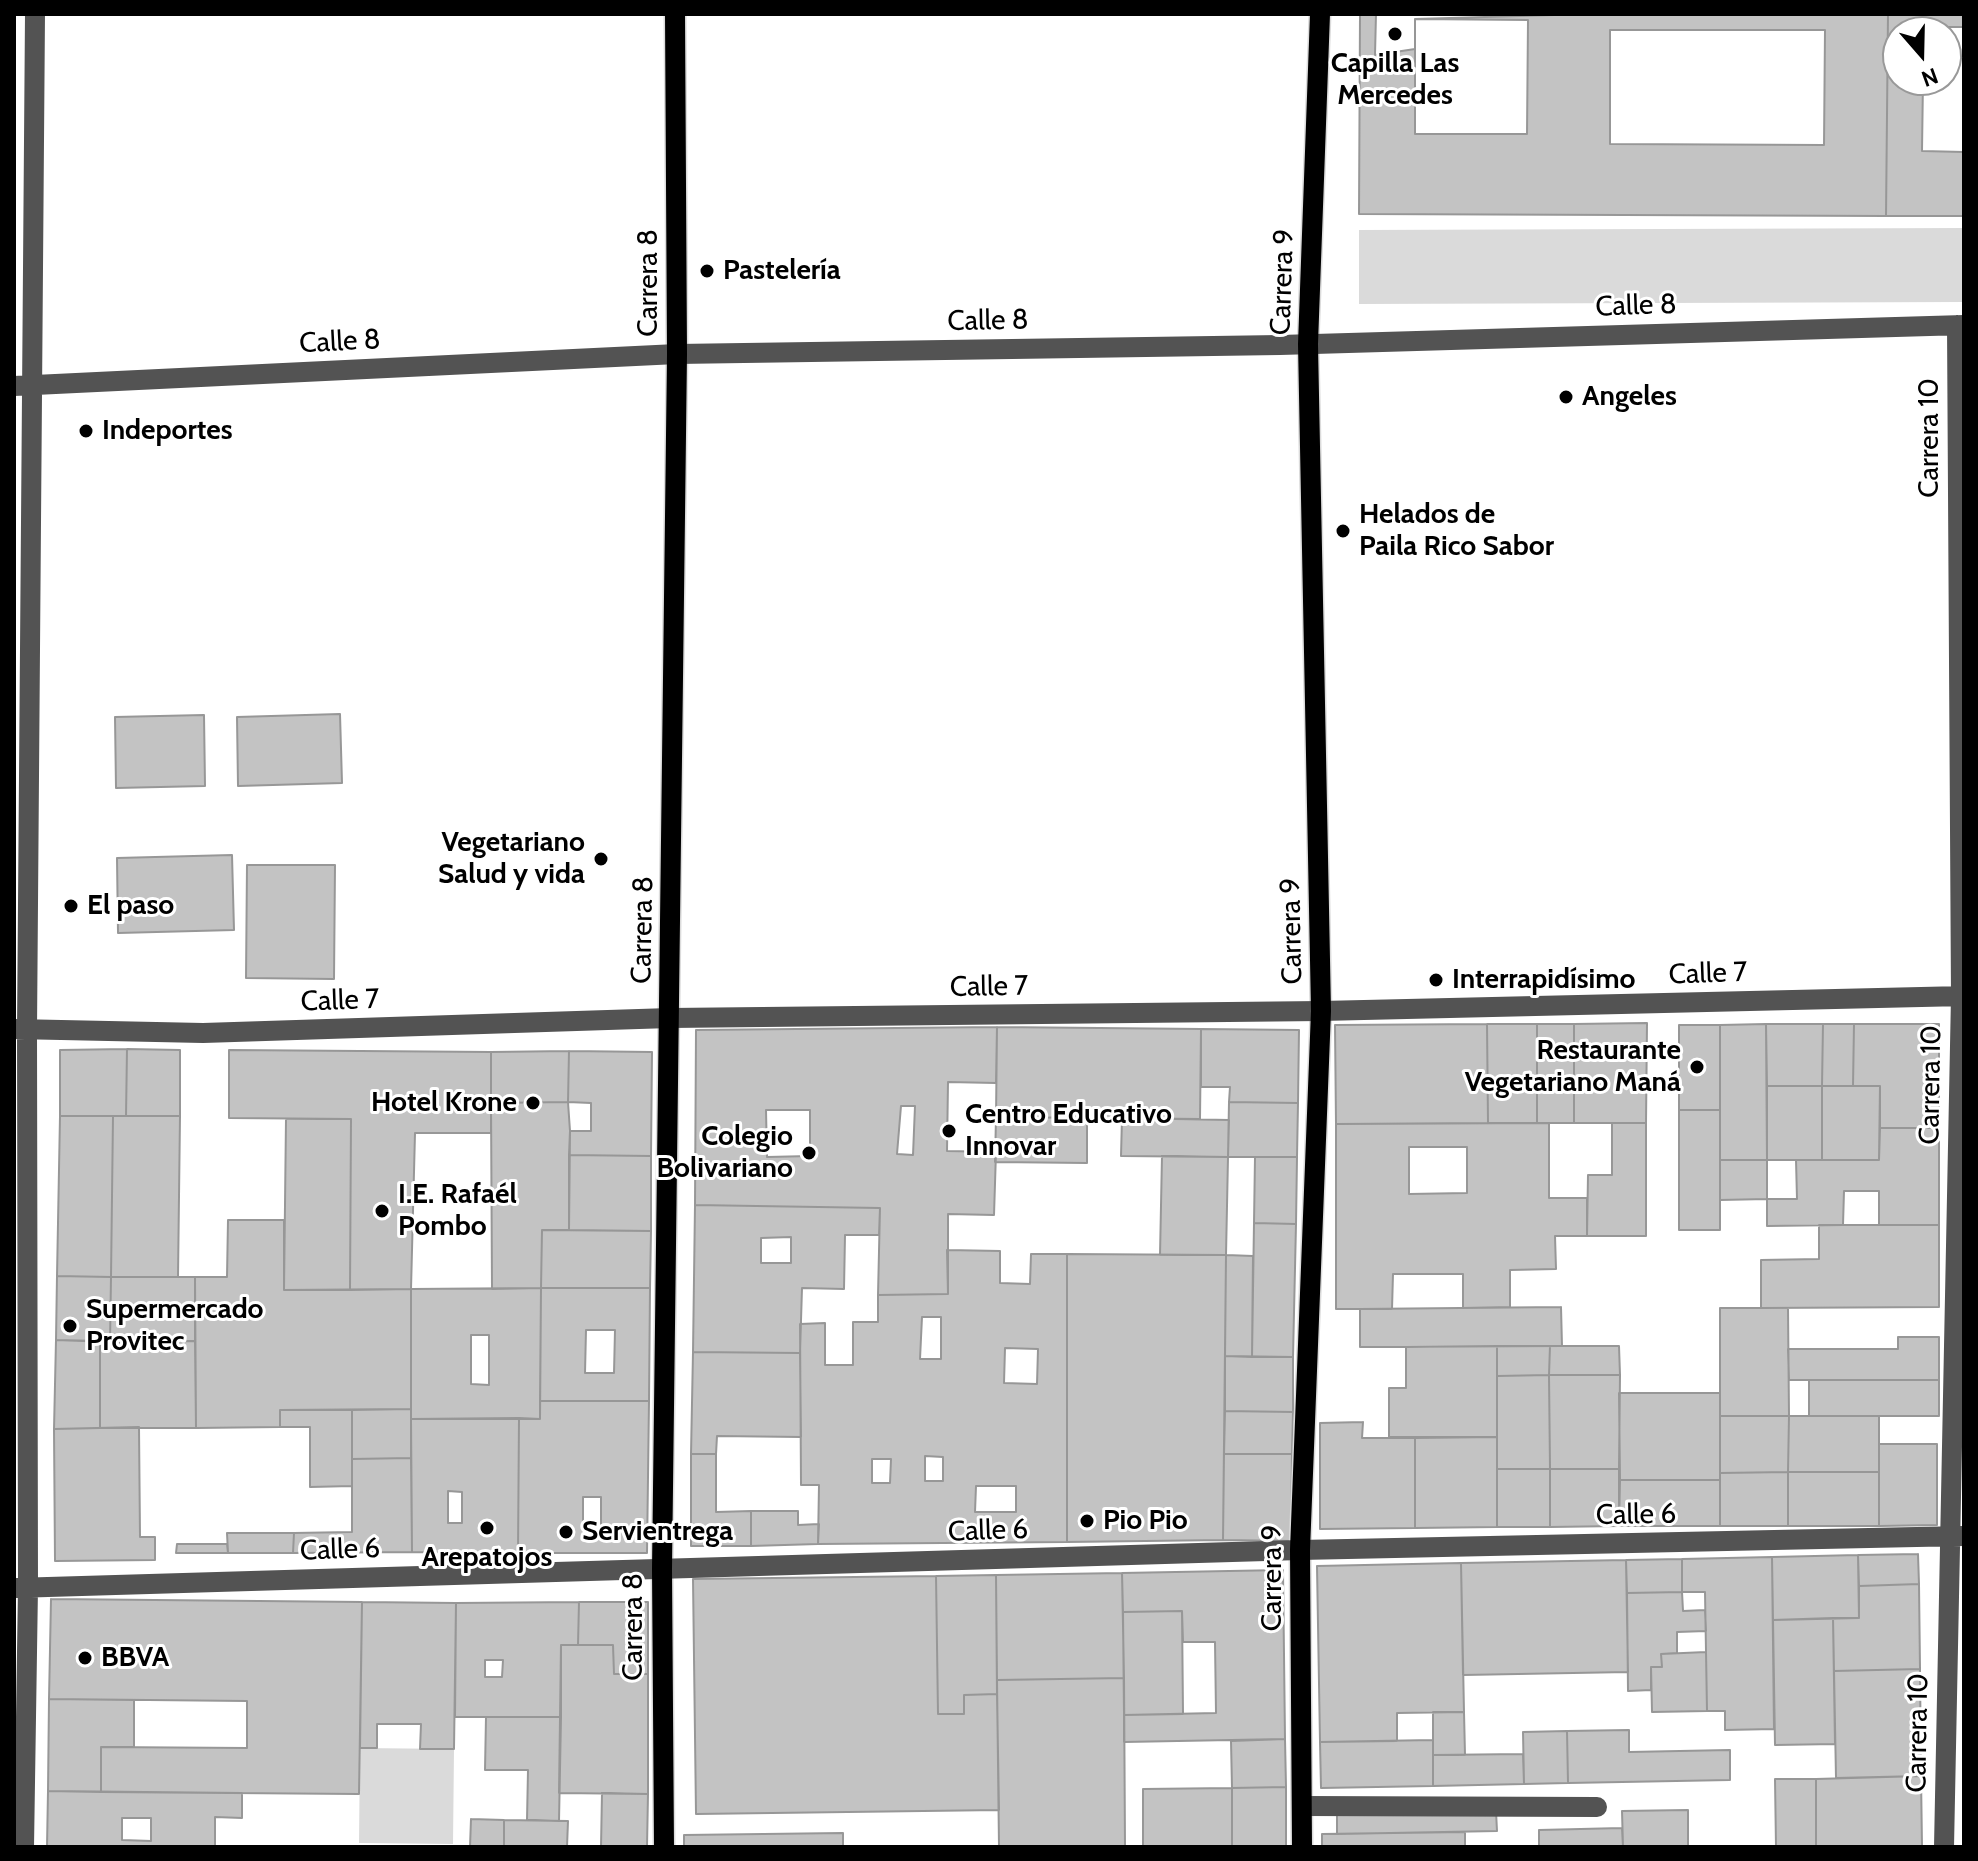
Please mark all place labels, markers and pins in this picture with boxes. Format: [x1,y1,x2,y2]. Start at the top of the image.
marker: Capilla Las Mercedes [1386,25,1404,43]
place label: Capilla Las Mercedes [1331,47,1459,113]
place label: Pastelería [723,254,841,288]
marker: Pastelería [698,262,716,280]
place label: Angeles [1582,380,1677,414]
marker: Angeles [1557,388,1575,406]
place label: Indeportes [102,414,233,448]
marker: Indeportes [77,422,95,440]
place label: Helados de Paila Rico Sabor [1359,498,1554,564]
marker: Helados de Paila Rico Sabor [1334,522,1352,540]
place label: Vegetariano Salud y vida [438,826,585,892]
marker: Vegetariano Salud y vida [592,850,610,868]
place label: El paso [87,889,174,923]
marker: El paso [62,897,80,915]
place label: Interrapidísimo [1452,963,1636,997]
marker: Interrapidísimo [1427,971,1445,989]
place label: Restaurante Vegetariano Maná [1465,1034,1681,1100]
marker: Restaurante Vegetariano Maná [1688,1058,1706,1076]
place label: Hotel Krone [371,1086,517,1120]
marker: Hotel Krone [524,1094,542,1112]
place label: Centro Educativo Innovar [965,1098,1172,1164]
place label: Colegio Bolivariano [656,1120,793,1186]
marker: Centro Educativo Innovar [940,1122,958,1140]
marker: Colegio Bolivariano [800,1144,818,1162]
place label: I.E. Rafaél Pombo [398,1178,517,1244]
marker: I.E. Rafaél Pombo [373,1202,391,1220]
place label: Supermercado Provitec [86,1293,264,1359]
marker: Supermercado Provitec [61,1317,79,1335]
place label: Pio Pio [1103,1504,1188,1538]
marker: Pio Pio [1078,1512,1096,1530]
place label: Servientrega [582,1515,733,1549]
marker: Arepatojos [478,1519,496,1537]
marker: Servientrega [557,1523,575,1541]
place label: Arepatojos [422,1541,552,1575]
place label: BBVA [101,1641,169,1675]
marker: BBVA [76,1649,94,1667]

